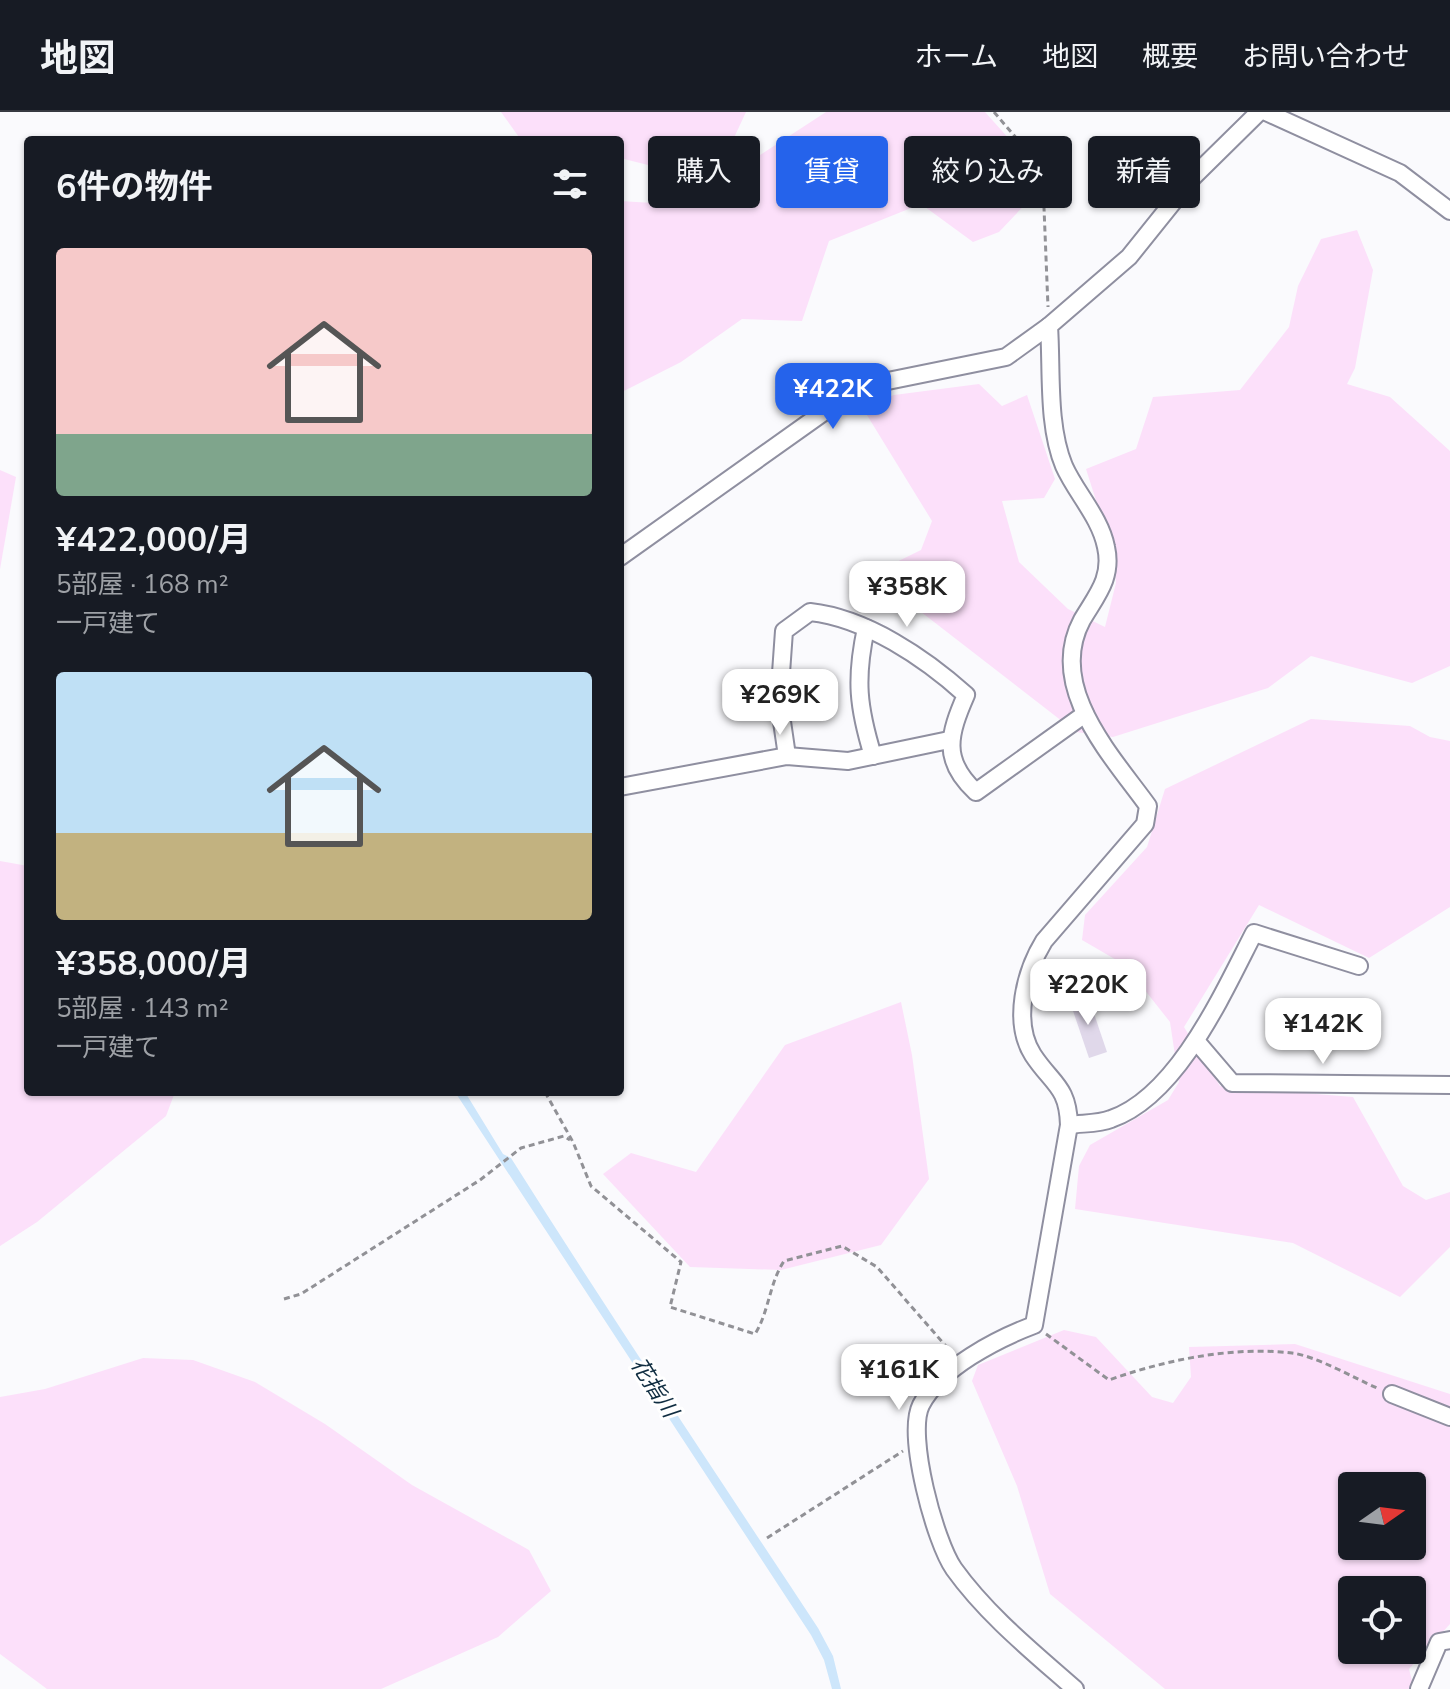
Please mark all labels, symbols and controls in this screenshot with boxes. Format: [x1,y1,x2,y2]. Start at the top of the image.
text: 地図 [40,33,116,84]
text: ホーム [915,38,998,76]
text: 地図 [1042,38,1098,76]
text: 概要 [1142,38,1198,76]
text: お問い合わせ [1242,38,1410,76]
chip: 購入 [648,136,760,208]
chip: 賃貸 [776,136,888,208]
chip: 絞り込み [904,136,1072,208]
chip: 新着 [1088,136,1200,208]
icon: filters [548,162,592,206]
text: 6件の物件 [56,164,212,210]
icon: home [252,300,396,444]
pin: ¥422K [777,363,889,431]
text: ¥422K [793,371,873,406]
text: ¥422,000/月 [56,517,252,563]
pin: ¥358K [851,561,963,629]
text: 5部屋 · 168 m² [56,567,229,602]
text: ¥358K [867,569,947,604]
text: 一戸建て [56,606,160,641]
pin: ¥269K [724,669,836,737]
text: ¥269K [740,677,820,712]
icon: home [252,724,396,868]
text: ¥358,000/月 [56,941,252,987]
pin: ¥220K [1032,959,1144,1027]
text: ¥220K [1048,967,1128,1002]
text: 5部屋 · 143 m² [56,991,229,1026]
pin: ¥142K [1267,998,1379,1066]
text: ¥142K [1283,1006,1363,1041]
text: 一戸建て [56,1030,160,1065]
pin: ¥161K [843,1344,955,1412]
water label: 花指川 [624,1352,686,1425]
text: ¥161K [859,1352,939,1387]
north arrow [1338,1472,1426,1560]
map controls [1338,1472,1426,1664]
button: locate [1338,1576,1426,1664]

